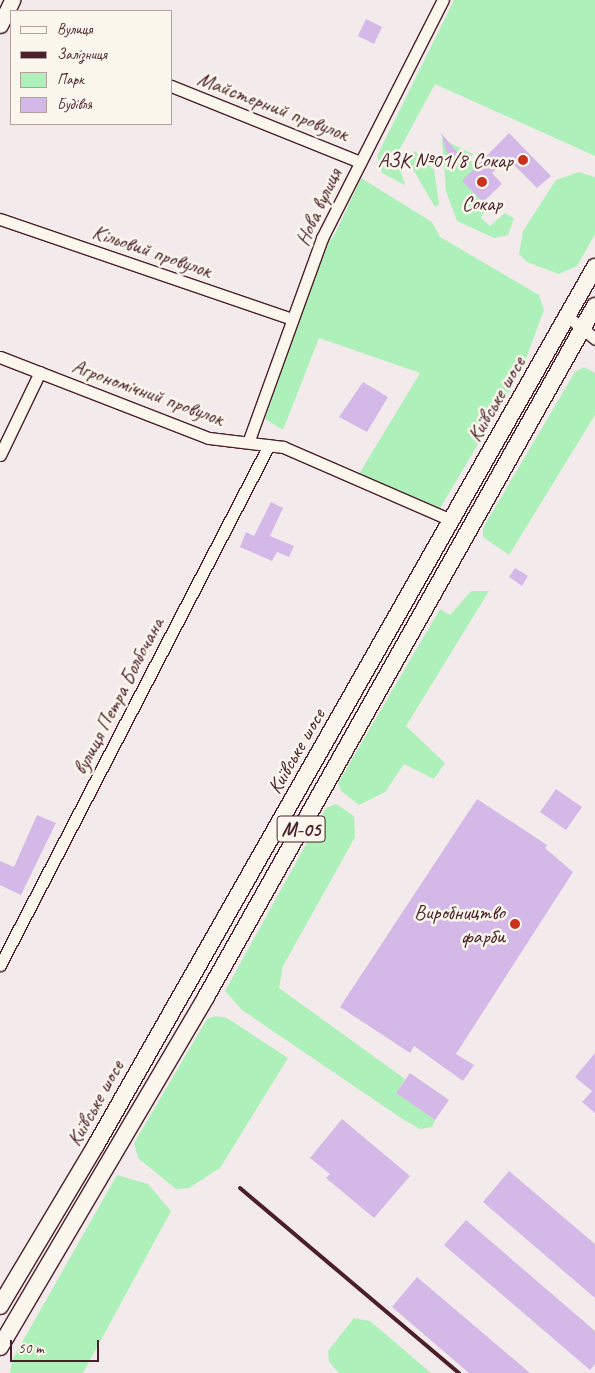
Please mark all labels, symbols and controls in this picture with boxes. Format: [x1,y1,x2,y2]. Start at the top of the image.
legend [10,10,172,125]
text: Вулиця [57,20,93,39]
text: Залізниця [57,45,107,64]
street label: Майстерний провулок [194,66,352,146]
text: Парк [57,70,84,89]
text: Будівля [57,95,92,114]
place label: АЗК №01/8 Сокар [378,147,513,173]
marker: АЗК №01/8 Сокар [517,154,529,166]
street label: Нова вулиця [289,164,347,250]
marker: Сокар [476,176,488,188]
place label: Сокар [462,190,502,216]
street label: Кільовий провулок [89,219,215,283]
street label: Київське шосе [461,352,531,446]
street label: Агрономічний провулок [69,353,227,431]
street label: вулиця Петра Болбочана [68,613,168,779]
street label: Київське шосе [261,704,331,798]
road number: М-05 [276,812,326,846]
place label: Виробництво фарби [414,899,505,949]
marker: Виробництво фарби [509,918,521,930]
street label: Київське шосе [61,1055,129,1151]
scale bar [12,1330,101,1362]
text: 50 m [18,1339,44,1358]

